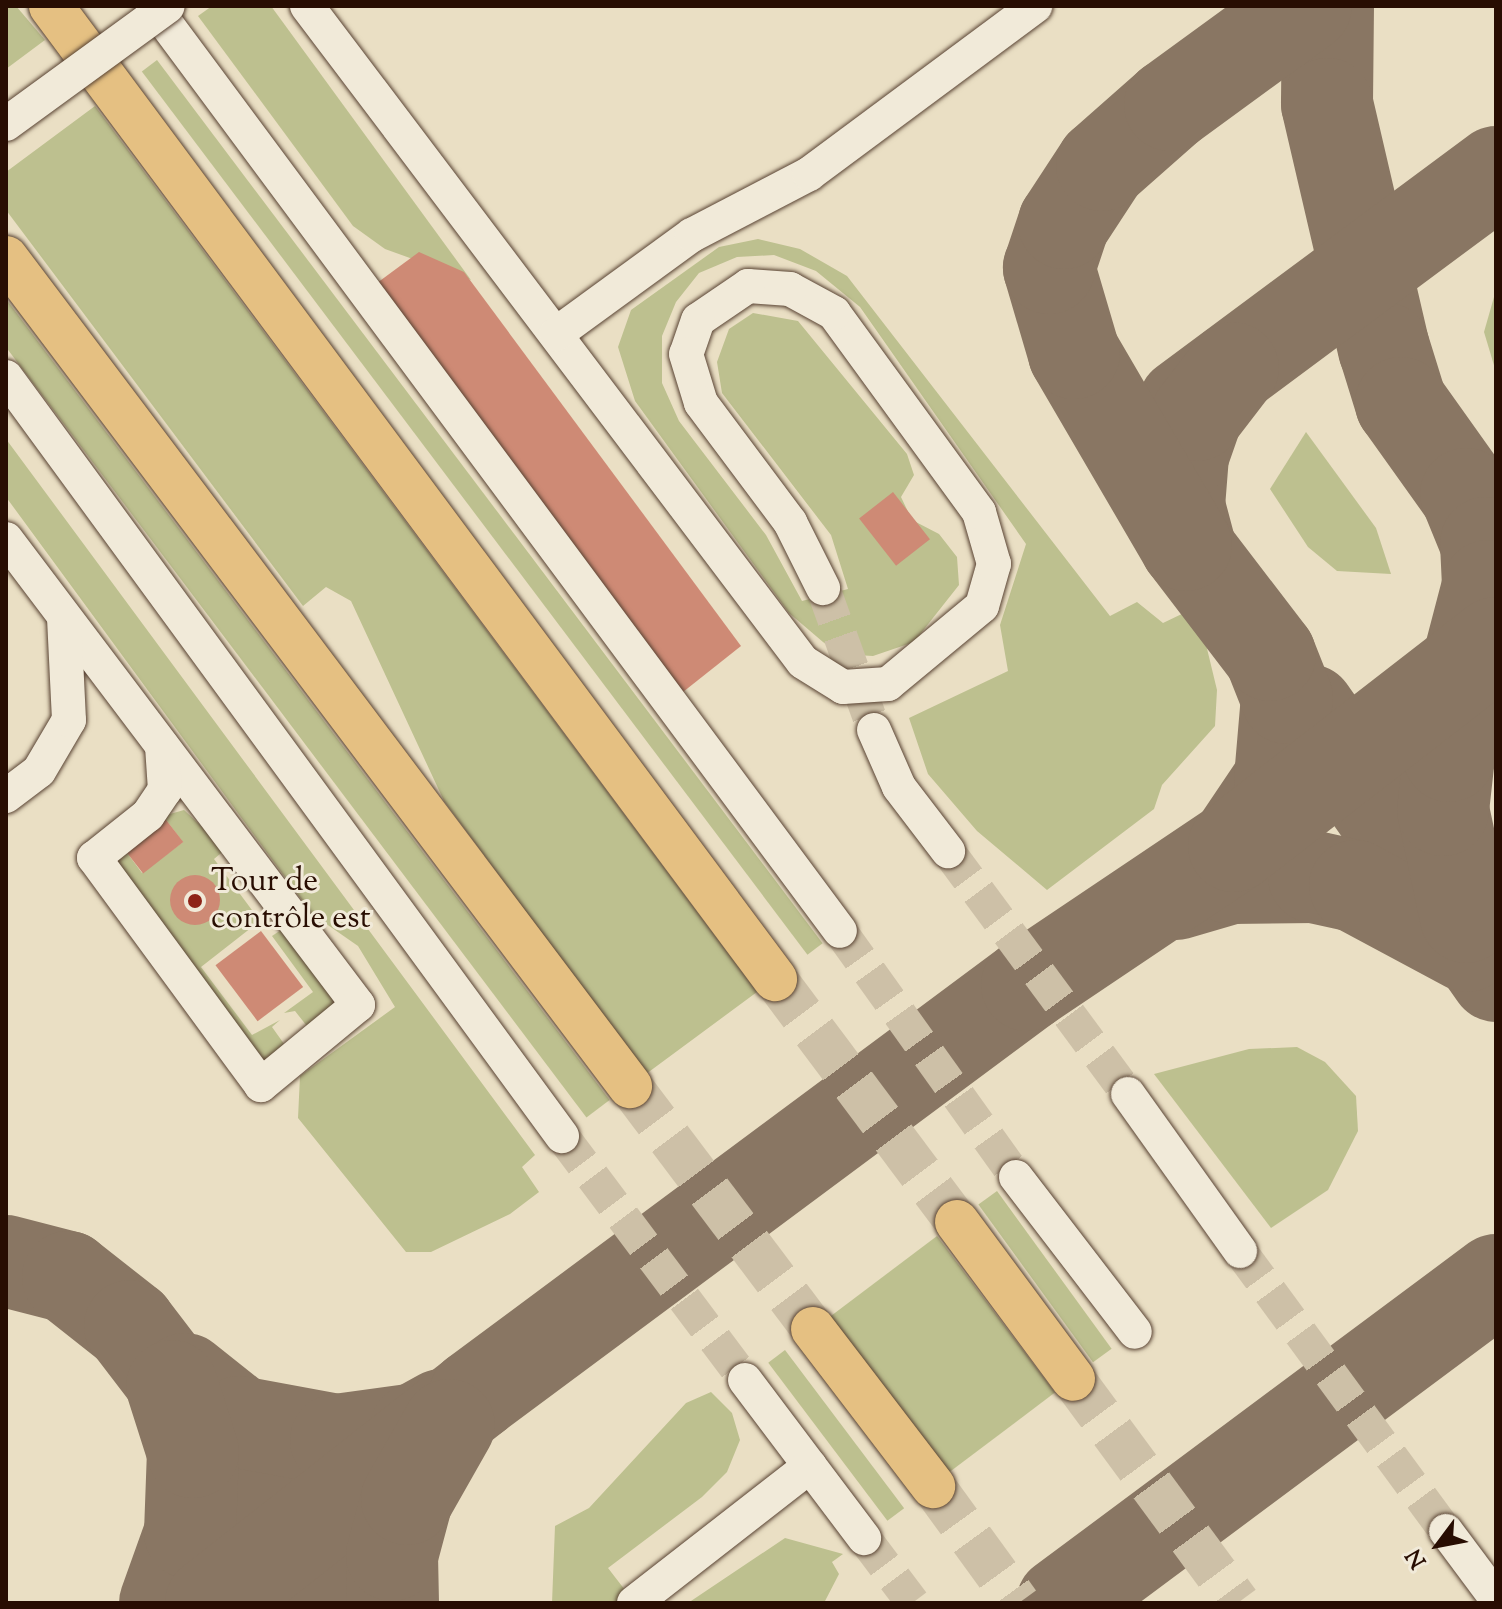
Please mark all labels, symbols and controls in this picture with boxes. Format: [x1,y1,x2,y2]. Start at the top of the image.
place label: Tour de contrôle est [211,864,371,939]
marker: Tour de contrôle est [186,892,204,910]
north arrow [1398,1505,1478,1585]
text: N [1399,1542,1436,1574]

